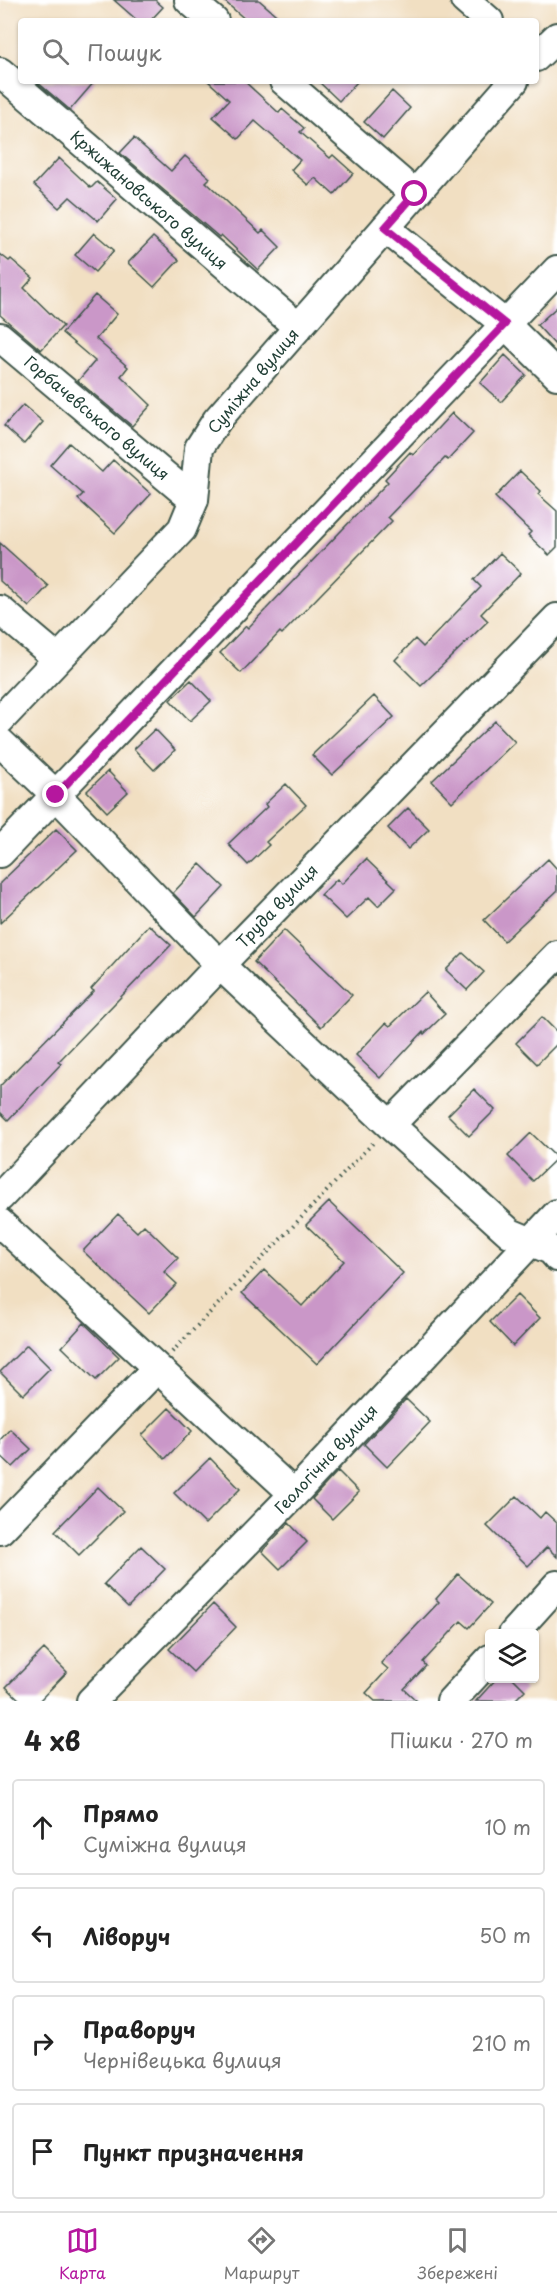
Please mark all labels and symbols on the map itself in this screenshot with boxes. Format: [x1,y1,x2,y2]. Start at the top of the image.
street label: Кржижановського вулиця [66,124,234,274]
route start [401,180,427,206]
street label: Суміжна вулиця [201,322,304,438]
street label: Горбачевського вулиця [20,349,175,485]
route end [42,781,68,807]
street label: Труда вулиця [230,858,323,953]
street label: Геологічна вулиця [268,1398,382,1518]

